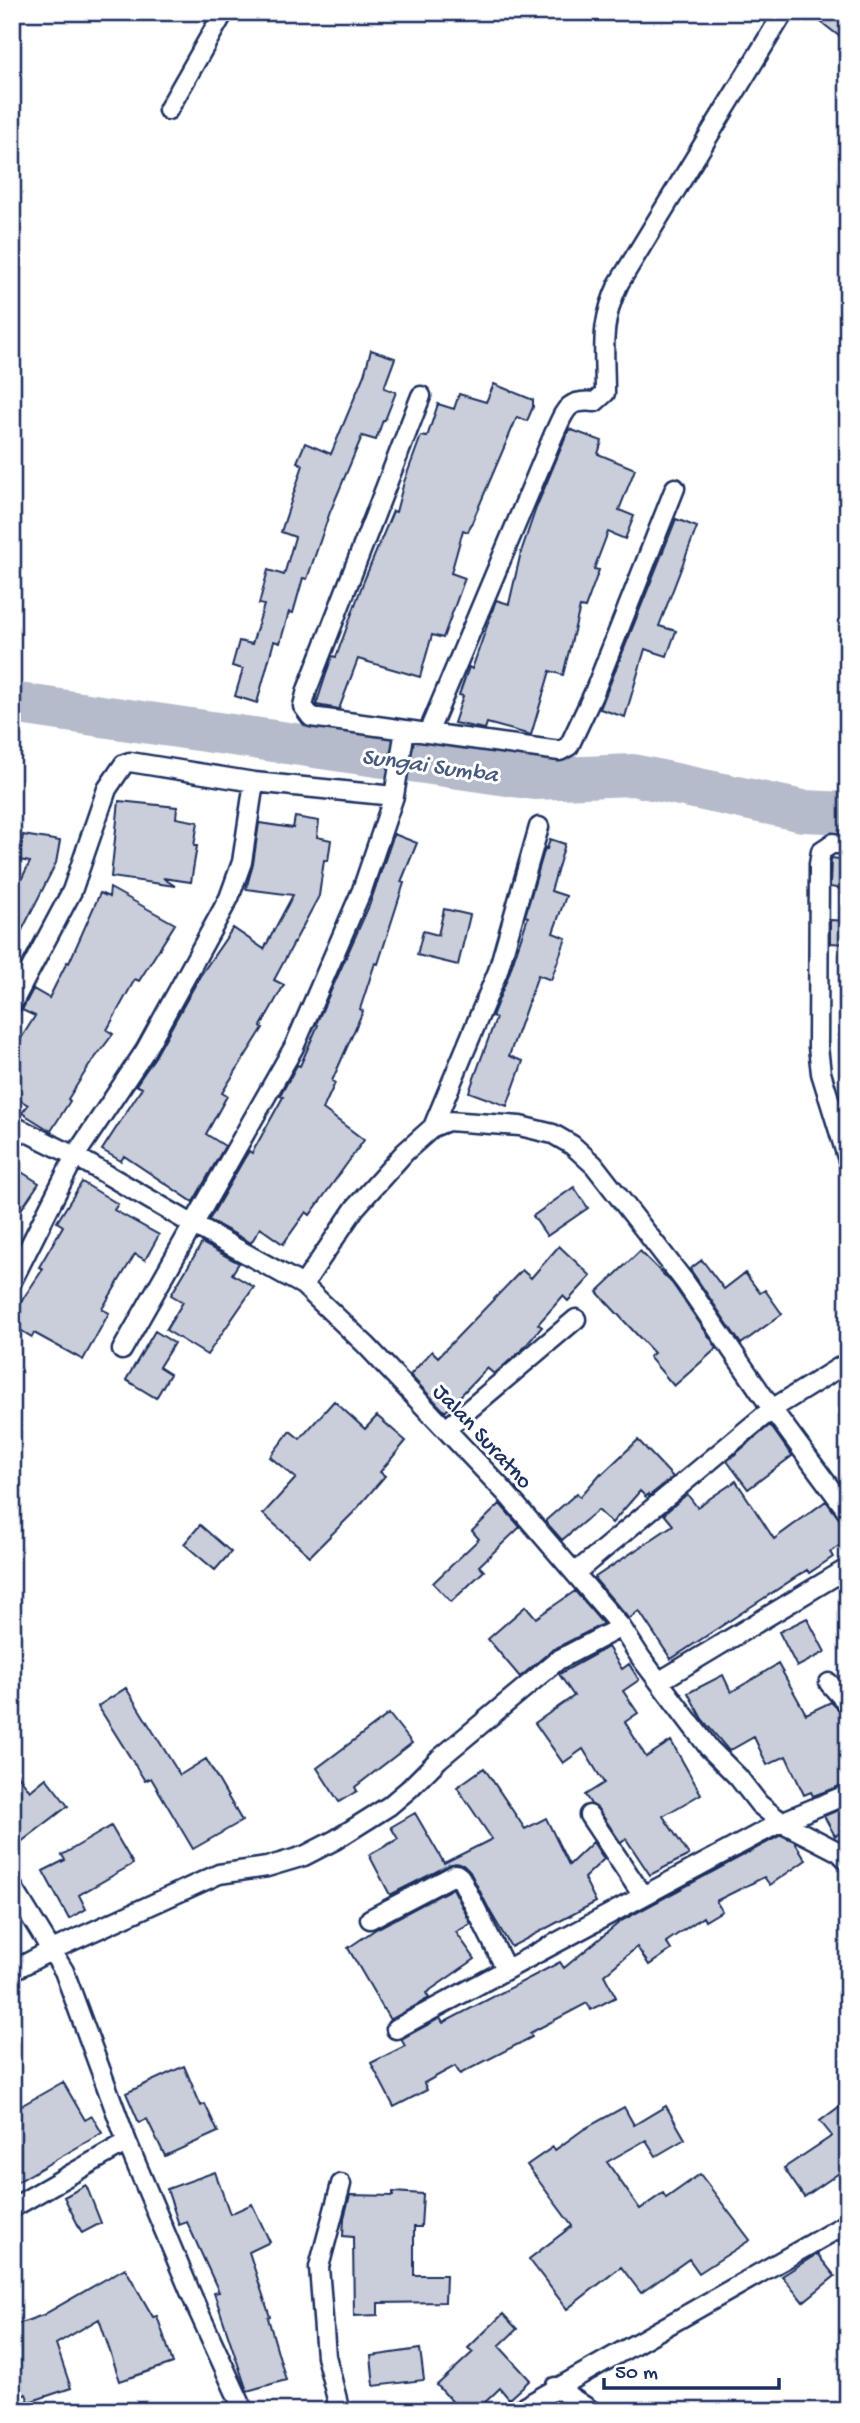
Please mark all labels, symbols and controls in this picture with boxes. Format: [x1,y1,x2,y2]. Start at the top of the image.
water label: Sungai Sumba [360,744,501,792]
street label: Jalan Suratno [426,1379,537,1496]
scale bar [604,2346,780,2390]
text: 50 m [615,2362,658,2387]

